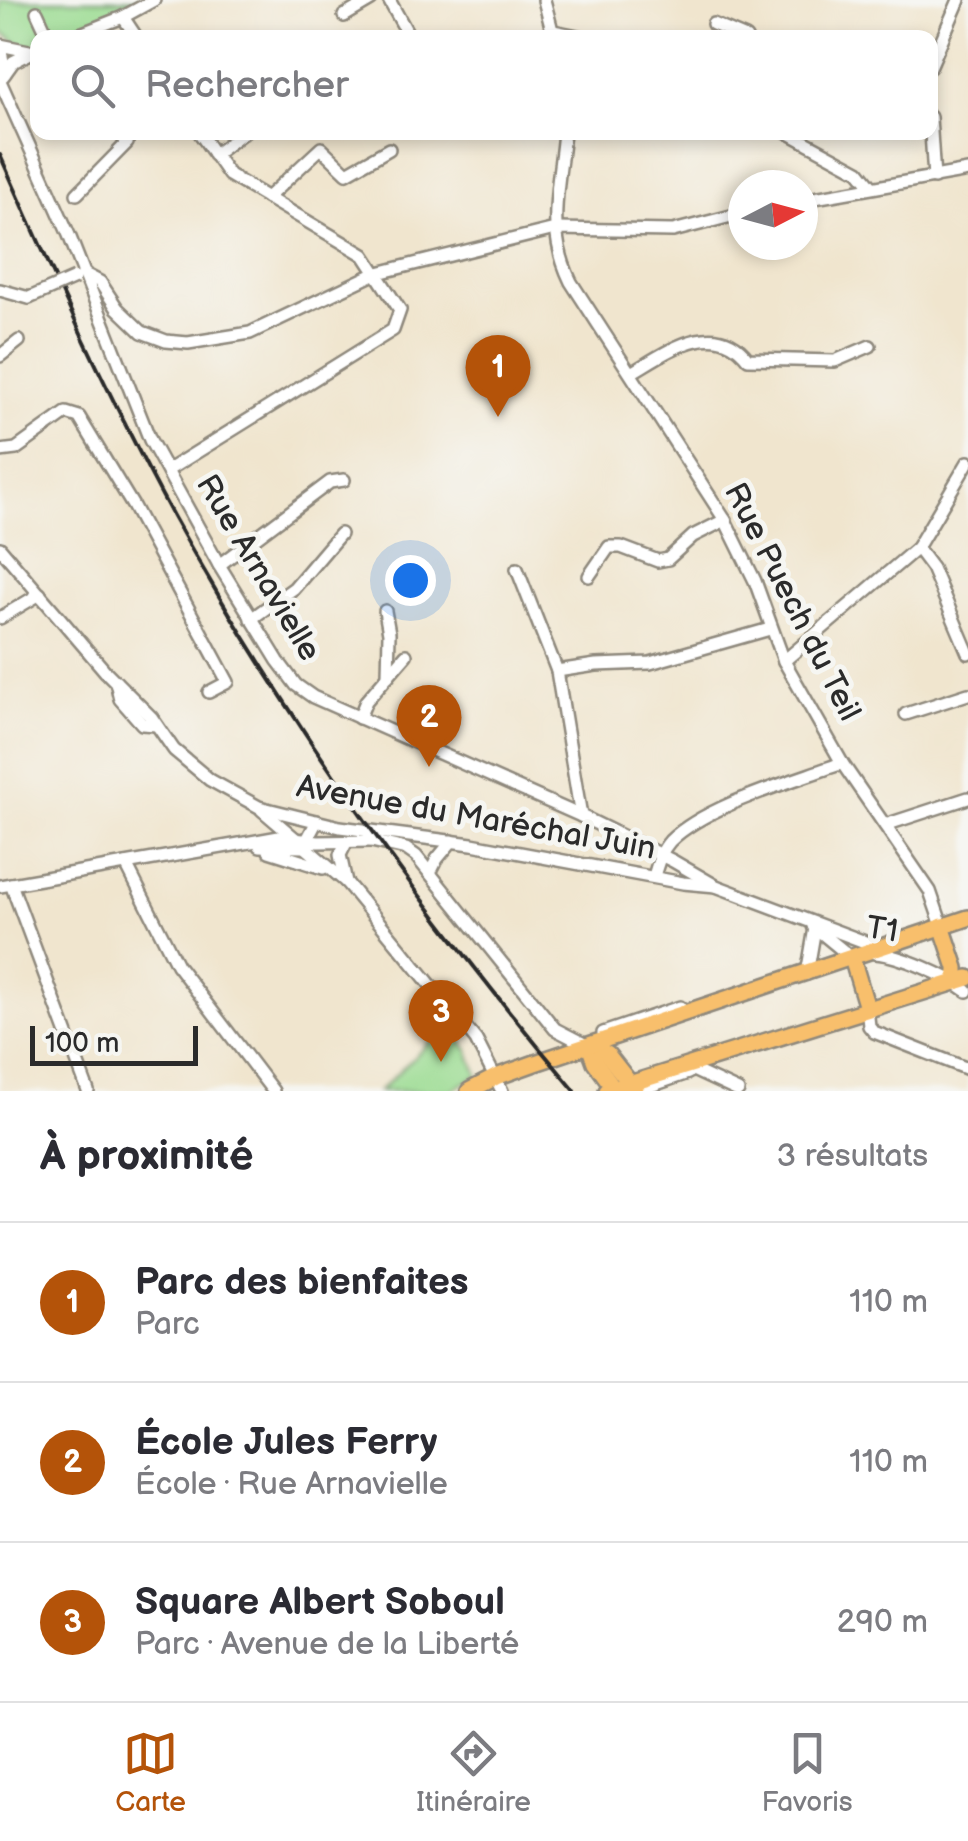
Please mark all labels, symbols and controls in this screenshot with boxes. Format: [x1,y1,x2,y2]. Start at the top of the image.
search box [30,30,938,140]
icon: search [65,58,120,113]
text: Rechercher [145,63,349,108]
north arrow [728,170,818,260]
pin: 1 [466,334,530,417]
street label: Rue Arnavielle [187,468,329,668]
street label: Rue Puech du Teil [715,477,869,727]
your location [385,555,436,606]
pin: 2 [396,684,462,767]
street label: Avenue du Maréchal Juin [294,767,658,869]
street label: T1 [863,908,901,952]
pin: 3 [408,980,474,1062]
scale bar [30,1021,198,1066]
text: 100 m [45,1027,119,1060]
text: À proximité [40,1131,253,1182]
text: 3 résultats [776,1137,928,1176]
text: Parc des bienfaites [135,1260,469,1305]
text: 1 [66,1283,79,1322]
text: 110 m [849,1283,928,1322]
text: Parc [135,1305,200,1344]
text: École Jules Ferry [135,1420,437,1465]
text: 2 [63,1443,82,1482]
text: 110 m [849,1443,928,1482]
text: École · Rue Arnavielle [135,1465,448,1504]
text: Square Albert Soboul [135,1580,505,1625]
text: 3 [63,1603,82,1642]
text: 290 m [837,1603,928,1642]
text: Parc · Avenue de la Liberté [135,1625,519,1664]
tab: Carte [115,1726,186,1819]
tab: Itinéraire [416,1726,531,1819]
tab: Favoris [761,1726,853,1819]

